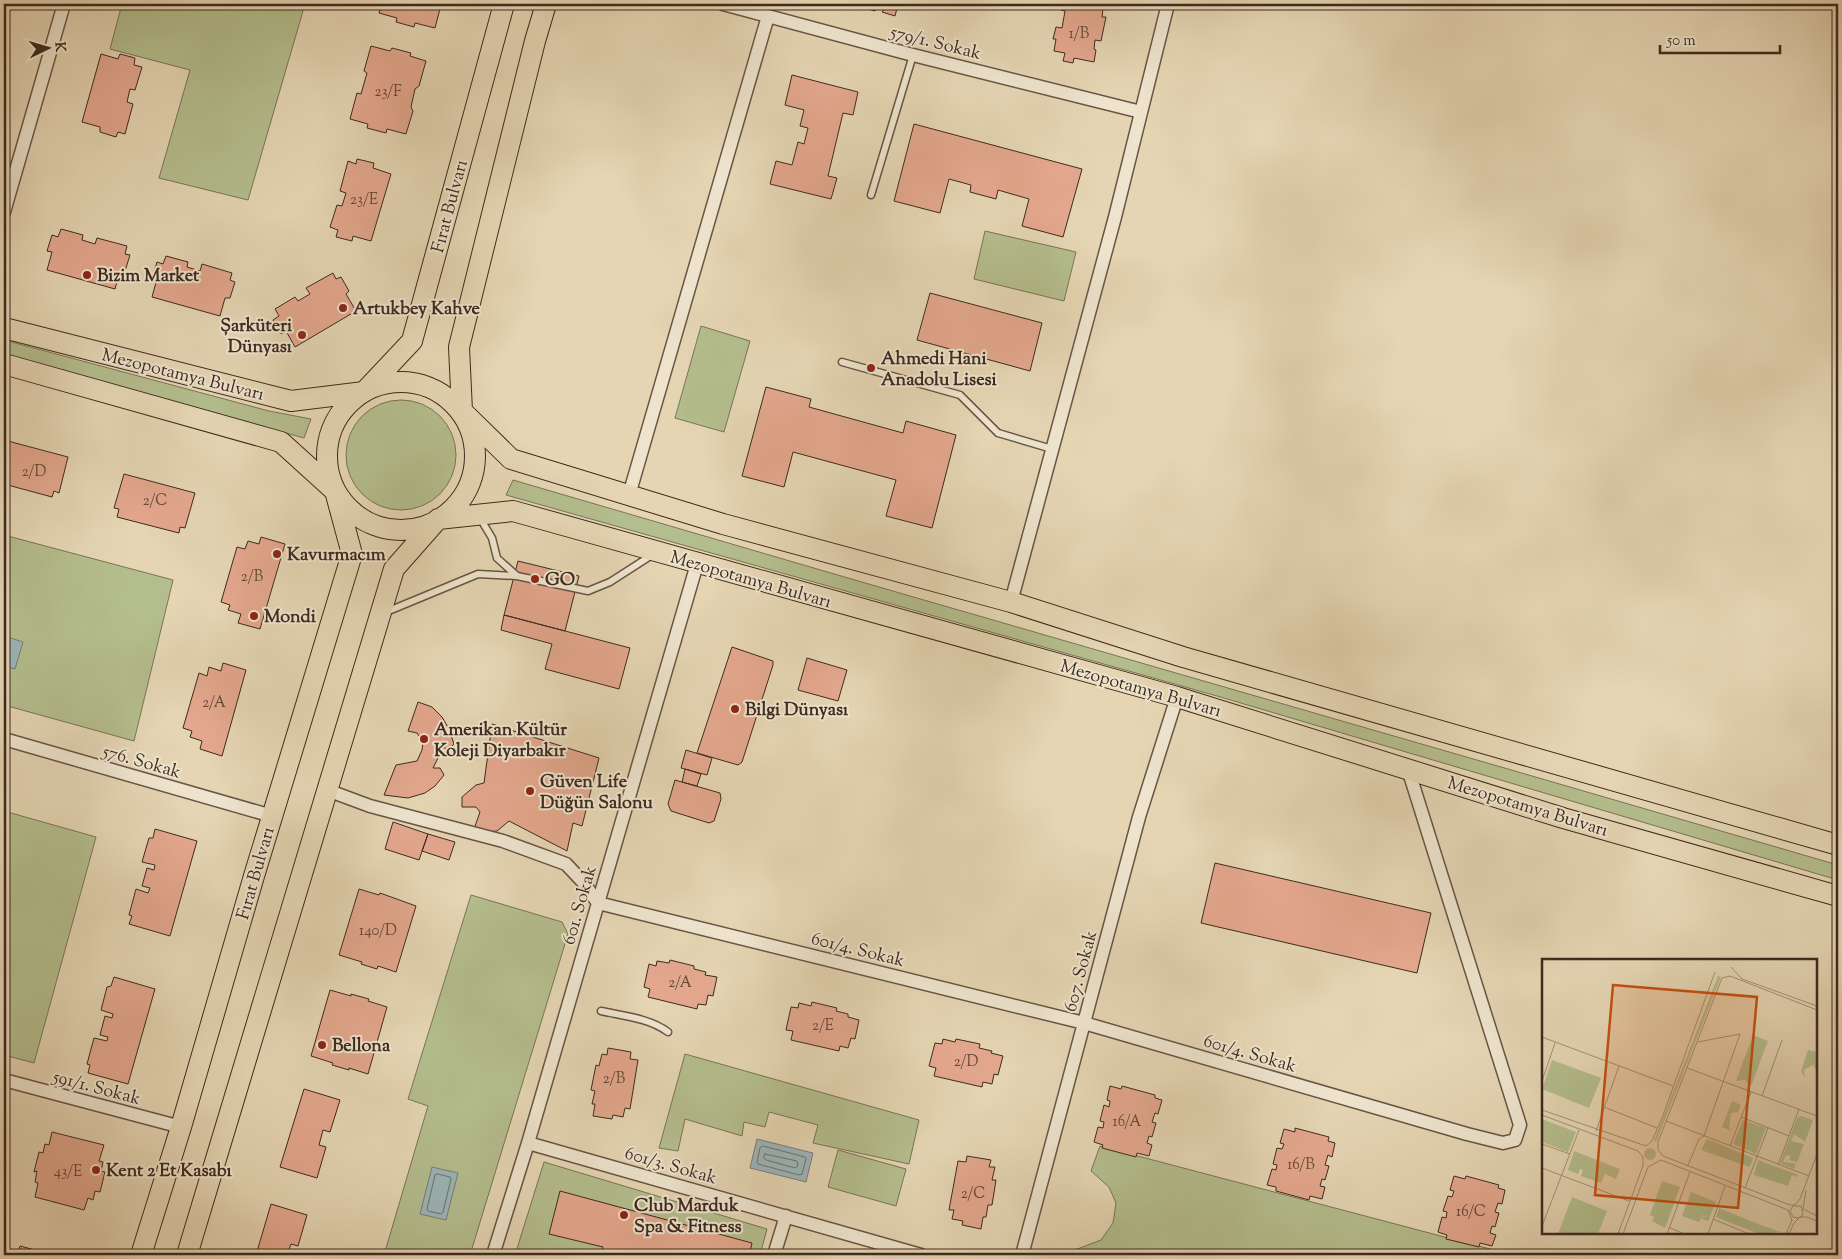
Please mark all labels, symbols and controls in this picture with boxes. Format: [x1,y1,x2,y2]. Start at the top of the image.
street label: 579/1. Sokak [886,20,984,68]
north arrow [22,22,72,72]
scale bar [1660,22,1780,54]
house number: 1/B [1069,24,1090,45]
text: 50 m [1666,31,1696,52]
text: K [49,41,69,54]
house number: 23/F [374,82,402,103]
street label: Fırat Bulvarı [426,157,476,256]
house number: 23/E [350,190,378,211]
place label: Bizim Market [97,264,200,290]
marker: Bizim Market [81,269,93,281]
place label: Artukbey Kahve [353,297,481,323]
marker: Artukbey Kahve [337,302,349,314]
place label: Şarküteri Dünyası [220,314,293,361]
marker: Şarküteri Dünyası [296,329,308,341]
street label: Mezopotamya Bulvarı [99,343,267,409]
place label: Ahmedi Hani Anadolu Lisesi [881,347,998,394]
marker: Ahmedi Hani Anadolu Lisesi [865,362,877,374]
house number: 2/D [22,462,46,483]
house number: 2/C [143,491,167,512]
place label: Kavurmacım [287,543,386,569]
street label: Mezopotamya Bulvarı [667,545,834,616]
marker: Kavurmacım [271,548,283,560]
house number: 2/B [241,567,264,588]
place label: GO [545,568,575,594]
marker: GO [529,573,541,585]
place label: Mondi [264,605,317,631]
marker: Mondi [248,610,260,622]
street label: Mezopotamya Bulvarı [1057,654,1224,725]
house number: 2/A [202,693,226,714]
place label: Bilgi Dünyası [745,698,849,724]
marker: Bilgi Dünyası [729,703,741,715]
place label: Amerikan Kültür Koleji Diyarbakır [434,718,567,765]
marker: Amerikan Kültür Koleji Diyarbakır [418,733,430,745]
street label: 576. Sokak [98,739,184,787]
place label: Güven Life Düğün Salonu [540,770,653,817]
street label: Mezopotamya Bulvarı [1444,771,1611,845]
marker: Güven Life Düğün Salonu [524,785,536,797]
street label: Fırat Bulvarı [231,824,283,923]
street label: 601. Sokak [557,863,605,948]
house number: 140/D [359,921,397,942]
street label: 601/4. Sokak [808,927,907,975]
street label: 607. Sokak [1059,928,1105,1015]
inset map [1542,959,1817,1234]
house number: 2/A [668,973,692,994]
house number: 2/E [812,1016,834,1037]
street label: 601/4. Sokak [1200,1029,1299,1081]
place label: Bellona [332,1034,391,1060]
marker: Bellona [316,1039,328,1051]
house number: 2/D [954,1052,978,1073]
street label: 591/1. Sokak [49,1064,144,1113]
house number: 2/B [603,1069,626,1090]
house number: 16/A [1113,1112,1141,1133]
street label: 601/3. Sokak [621,1141,720,1193]
house number: 16/B [1287,1155,1315,1176]
place label: Kent 2 Et Kasabı [106,1159,233,1185]
house number: 43/E [54,1162,82,1183]
marker: Kent 2 Et Kasabı [90,1164,102,1176]
house number: 2/C [961,1184,985,1205]
place label: Club Marduk Spa & Fitness [634,1194,742,1241]
house number: 16/C [1456,1202,1486,1223]
marker: Club Marduk Spa & Fitness [618,1209,630,1221]

